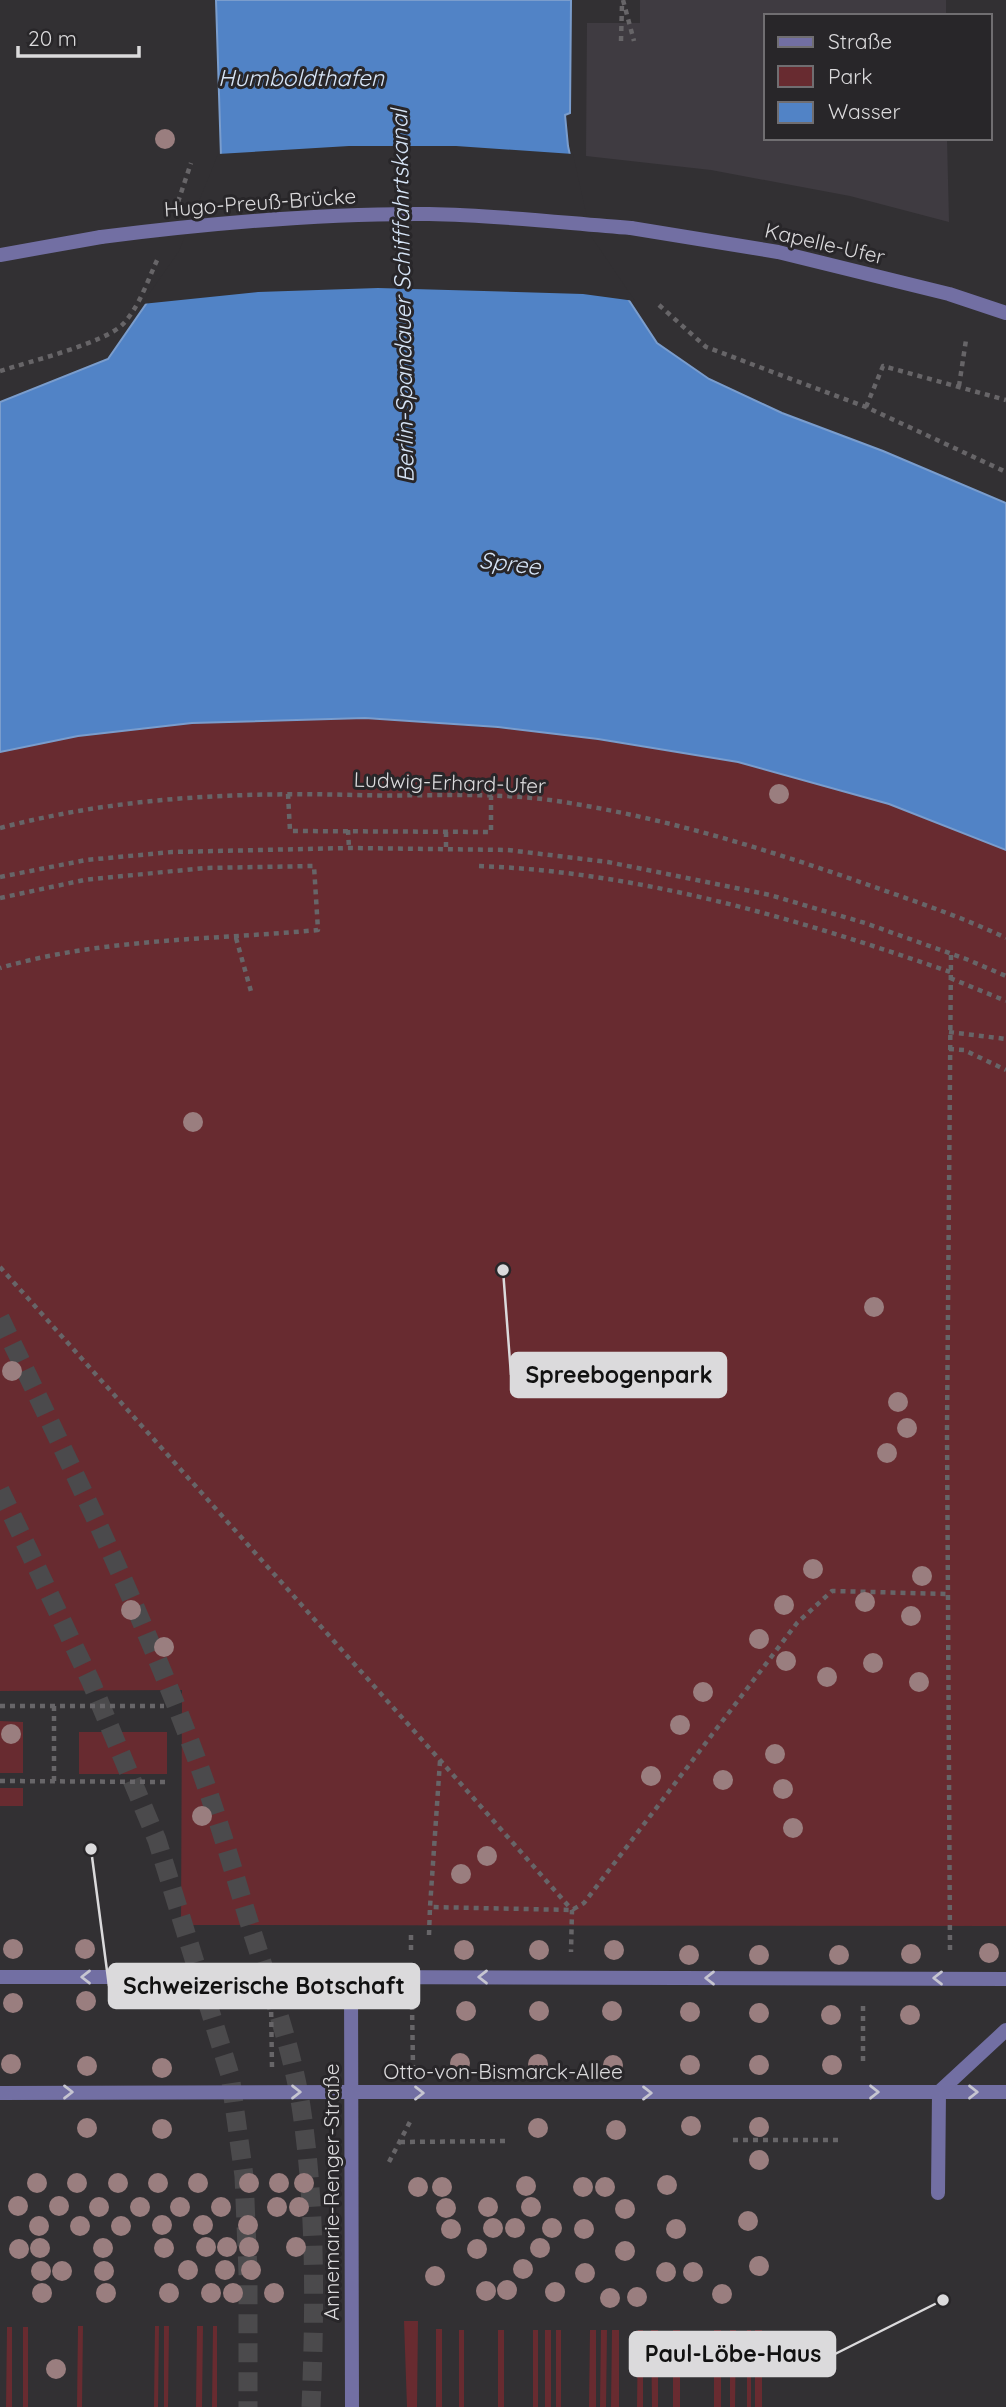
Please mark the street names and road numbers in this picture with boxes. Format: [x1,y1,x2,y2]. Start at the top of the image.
street label: Hugo-Preuß-Brücke [163,182,357,222]
street label: Kapelle-Ufer [762,217,888,269]
street label: Ludwig-Erhard-Ufer [353,766,547,798]
street label: Otto-von-Bismarck-Allee [383,2058,623,2084]
street label: Annemarie-Renger-Straße [318,2063,344,2321]

